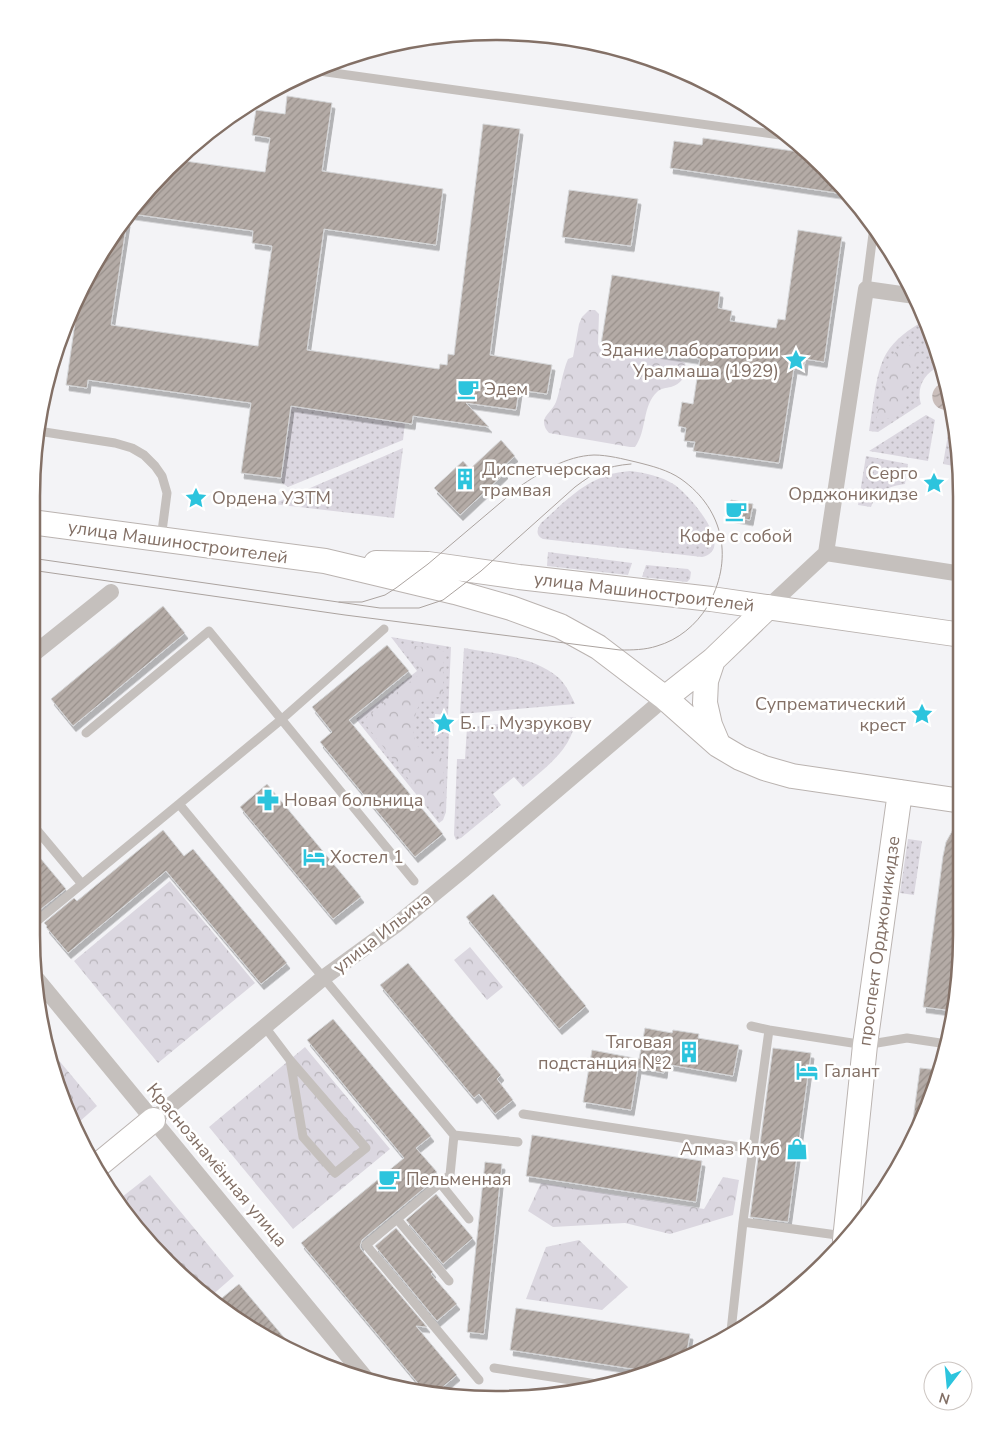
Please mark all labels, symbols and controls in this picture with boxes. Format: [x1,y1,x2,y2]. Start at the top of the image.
place label: Здание лаборатории Уралмаша (1929) [601,338,779,383]
place icon: Здание лаборатории Уралмаша (1929) [783,347,809,373]
cafe icon: Эдем [455,376,481,402]
place label: Эдем [484,377,528,401]
place label: Диспетчерская трамвая [482,457,611,502]
place label: Серго Орджоникидзе [788,461,918,506]
building icon: Диспетчерская трамвая [452,466,478,492]
place icon: Серго Орджоникидзе [921,470,947,496]
place icon: Ордена УЗТМ [183,485,209,511]
place label: Ордена УЗТМ [212,486,331,510]
cafe icon: Кофе с собой [723,498,749,524]
street label: улица Машиностроителей [67,515,289,569]
place label: Кофе с собой [679,524,793,548]
street label: улица Машиностроителей [532,567,756,617]
place label: Супрематический крест [755,692,906,737]
place icon: Супрематический крест [909,701,935,727]
place icon: Б. Г. Музрукову [431,710,457,736]
place label: Б. Г. Музрукову [460,711,592,735]
pharmacy icon: Новая больница [255,787,281,813]
place label: Новая больница [284,788,424,812]
street label: проспект Орджоникидзе [852,834,906,1048]
hotel icon: Хостел 1 [301,844,327,870]
place label: Хостел 1 [330,845,404,869]
street label: улица Ильича [328,887,436,979]
place label: Тяговая подстанция №2 [538,1030,672,1075]
building icon: Тяговая подстанция №2 [676,1039,702,1065]
hotel icon: Галант [794,1058,820,1084]
place label: Галант [824,1059,880,1083]
street label: Краснознамённая улица [141,1078,293,1252]
shop icon: Алмаз Клуб [784,1136,810,1162]
place label: Алмаз Клуб [680,1137,780,1161]
cafe icon: Пельменная [376,1166,402,1192]
place label: Пельменная [406,1167,512,1191]
north arrow [923,1361,973,1411]
text: N [937,1387,952,1409]

